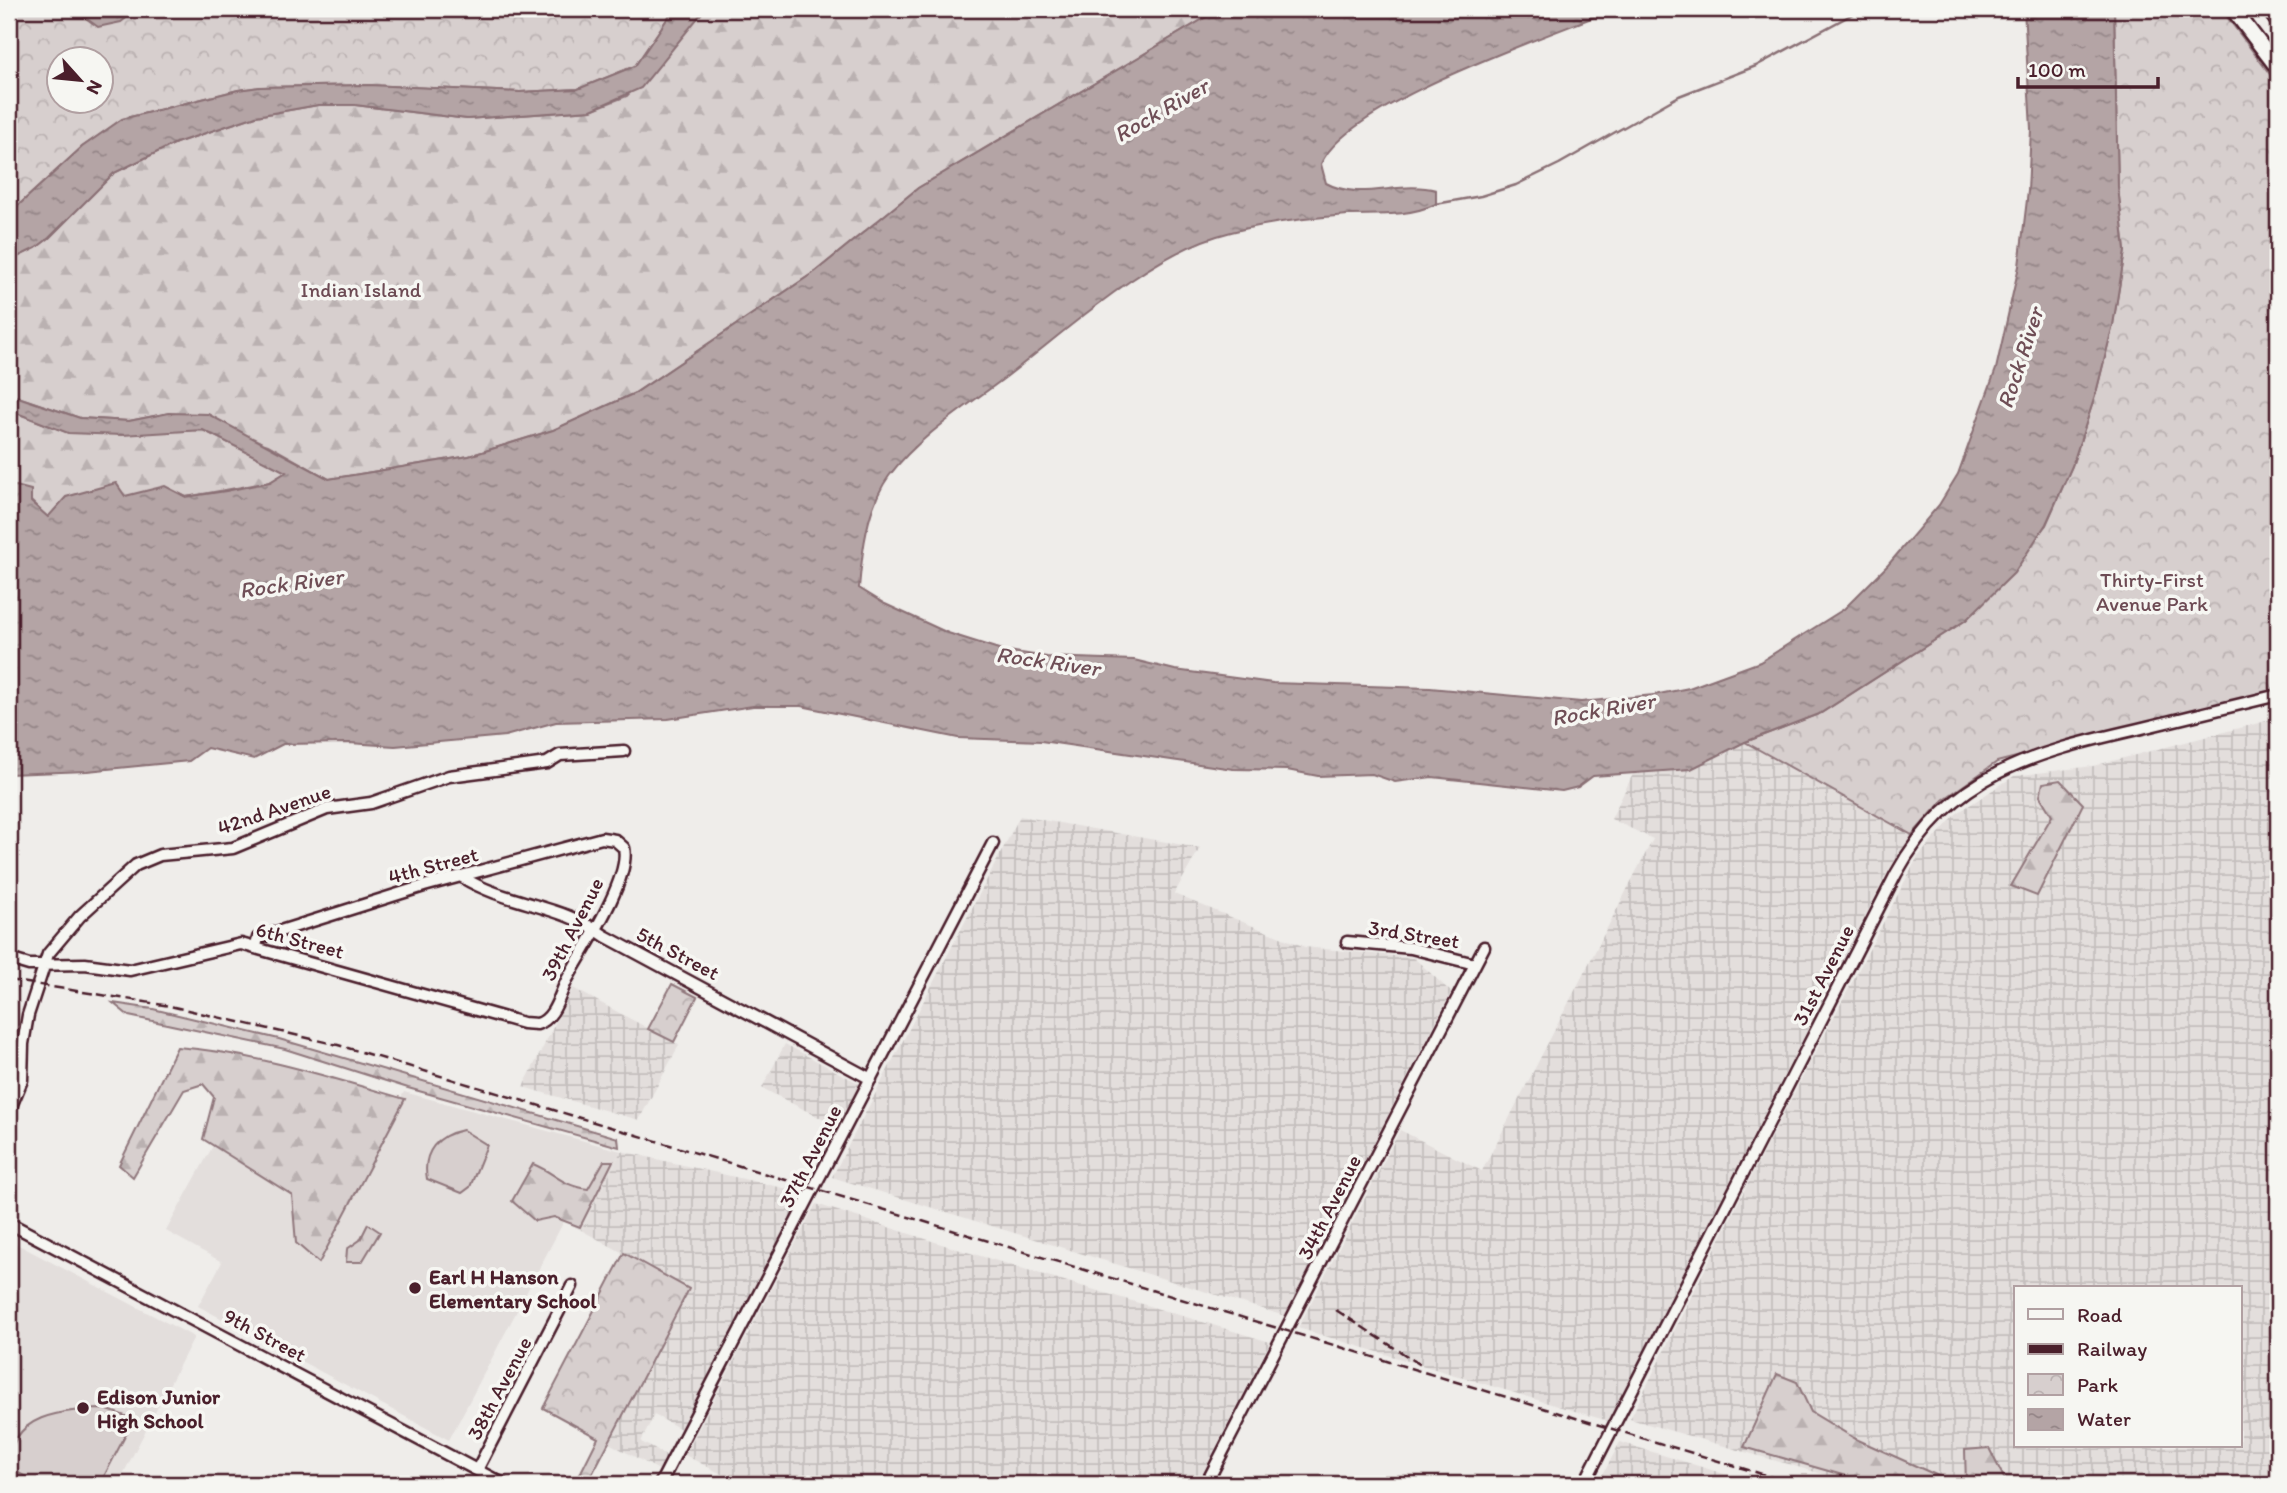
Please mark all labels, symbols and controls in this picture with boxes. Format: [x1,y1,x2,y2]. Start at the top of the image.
north arrow [46,46,116,116]
scale bar [2018,46,2158,90]
text: 100 m [2028,57,2086,82]
water label: Rock River [1109,70,1216,148]
text: N [82,77,108,98]
park label: Indian Island [301,277,422,302]
water label: Rock River [1991,301,2050,412]
water label: Rock River [237,561,347,604]
park label: Thirty-First Avenue Park [2096,567,2208,616]
water label: Rock River [994,640,1104,683]
water label: Rock River [1549,686,1660,732]
street label: 42nd Avenue [214,778,334,840]
street label: 4th Street [385,841,481,889]
street label: 39th Avenue [535,873,609,985]
street label: 3rd Street [1367,914,1461,954]
street label: 6th Street [253,916,347,964]
street label: 31st Avenue [1787,920,1859,1030]
street label: 5th Street [632,921,724,985]
street label: 37th Avenue [773,1100,847,1212]
street label: 34th Avenue [1292,1151,1366,1263]
place label: Earl H Hanson Elementary School [429,1264,598,1314]
marker: Earl H Hanson Elementary School [407,1280,423,1296]
legend [2014,1286,2242,1448]
text: Road [2077,1302,2123,1327]
street label: 9th Street [219,1303,311,1367]
street label: 38th Avenue [461,1332,537,1444]
text: Railway [2077,1336,2147,1361]
text: Park [2077,1372,2119,1397]
place label: Edison Junior High School [97,1384,221,1434]
marker: Edison Junior High School [75,1400,91,1416]
text: Water [2077,1406,2131,1431]

